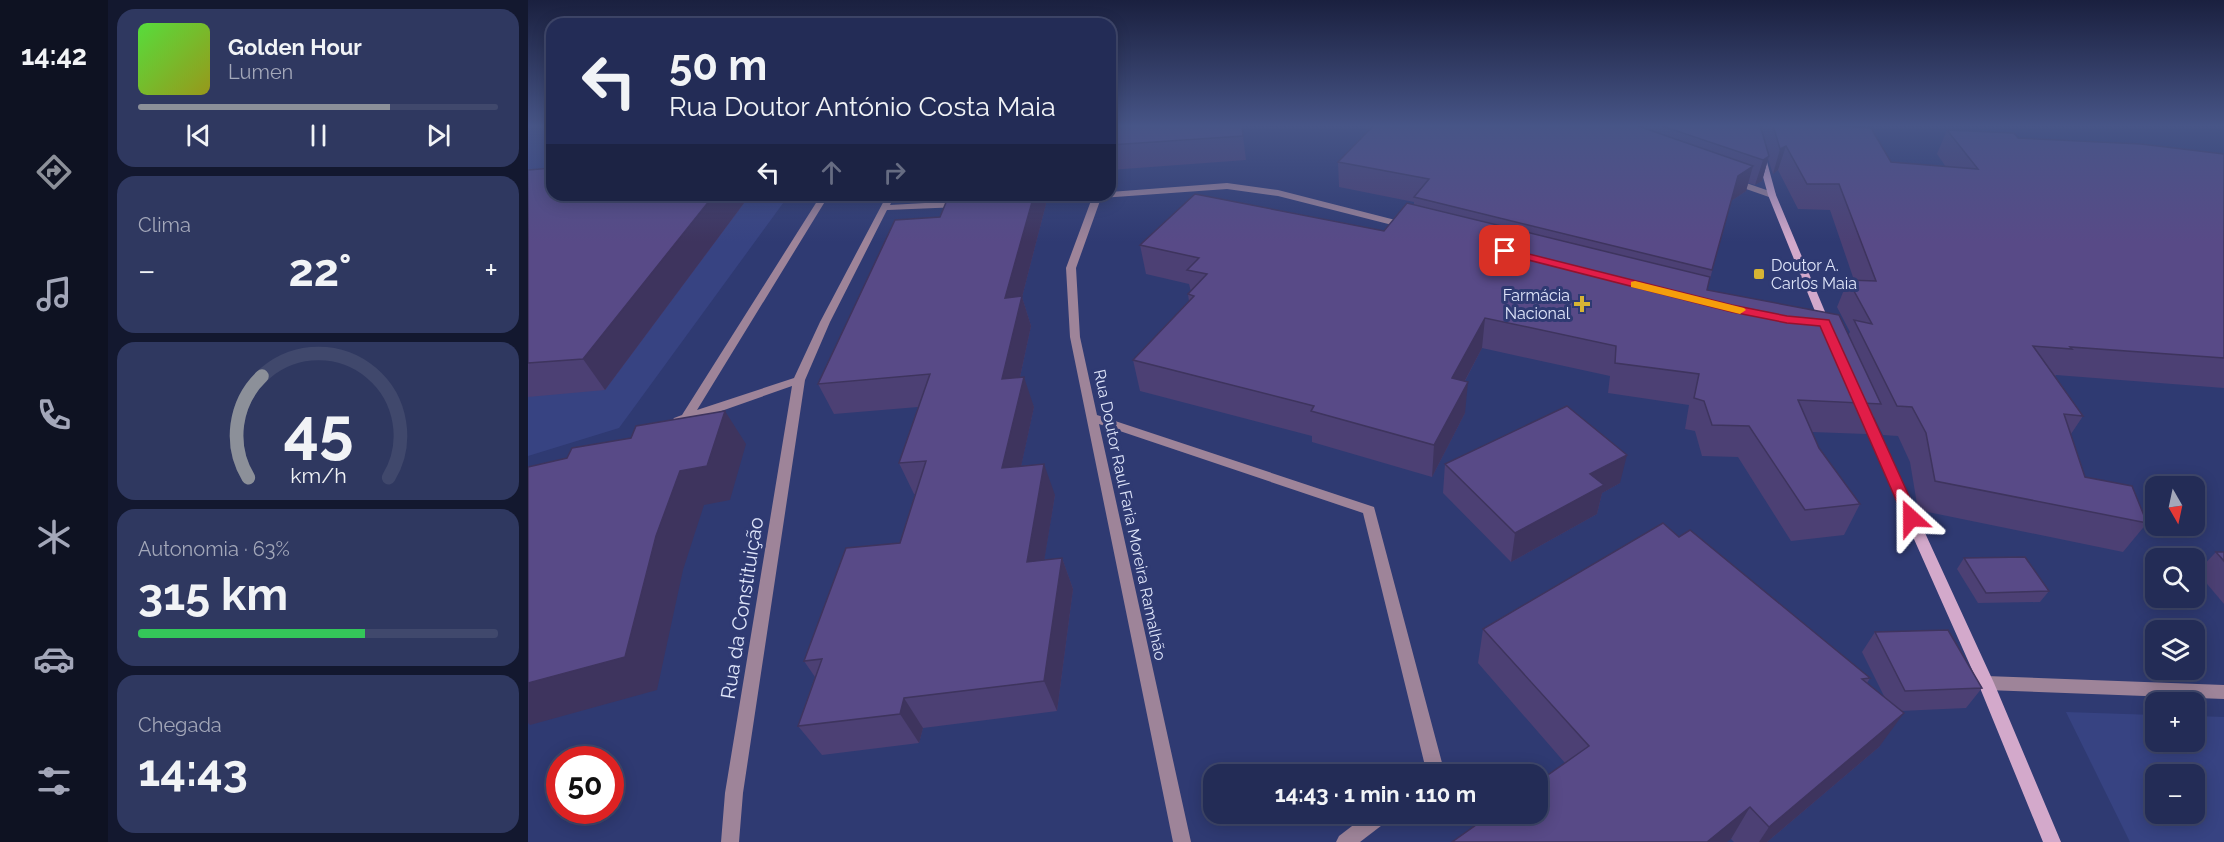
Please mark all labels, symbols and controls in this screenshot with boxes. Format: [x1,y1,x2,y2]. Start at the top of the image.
text: Golden Hour [228,34,362,60]
text: 14:42 [21,40,87,71]
text: 50 m [669,41,767,90]
icon: left [570,42,648,120]
text: Lumen [228,60,293,84]
text: Rua Doutor António Costa Maia [669,91,1056,122]
icon: previous [182,119,215,152]
icon: pause [302,119,335,152]
icon: next [422,119,455,152]
icon: directions [33,151,75,193]
icon: left [752,156,785,189]
icon: ahead [815,156,848,189]
icon: right [878,156,911,189]
text: Clima [138,213,191,237]
pin [1479,225,1530,276]
icon: arrive [1488,234,1521,267]
text: 22° [288,244,352,297]
text: − [138,251,156,290]
text: + [484,251,498,290]
place label: Doutor A. Carlos Maia [1771,256,1857,293]
marker: Doutor A. Carlos Maia [1752,267,1766,281]
icon: music [33,273,75,315]
place label: Farmácia Nacional [1503,286,1571,323]
marker: Farmácia Nacional [1575,297,1589,311]
street label: Rua Doutor Raul Faria Moreira Ramalhão [1090,368,1170,662]
text: 45 [283,393,353,467]
icon: phone [33,394,75,436]
text: km/h [290,463,346,488]
north arrow [2145,476,2205,536]
map controls [2145,476,2205,824]
position arrow [1879,486,1943,550]
street label: Rua da Constituição [716,515,768,701]
icon: climate [33,516,75,558]
text: Autonomia · 63% [138,537,290,561]
button: search [2145,548,2205,608]
text: 315 km [138,568,288,621]
button: layers [2145,620,2205,680]
icon: car [33,638,75,680]
button: + [2145,692,2205,752]
text: Chegada [138,713,222,737]
text: 14:43 [138,744,248,797]
speed limit sign: 50 [546,746,624,824]
icon: filters [33,760,75,802]
button: − [2145,764,2205,824]
text: 14:43 · 1 min · 110 m [1275,781,1476,807]

